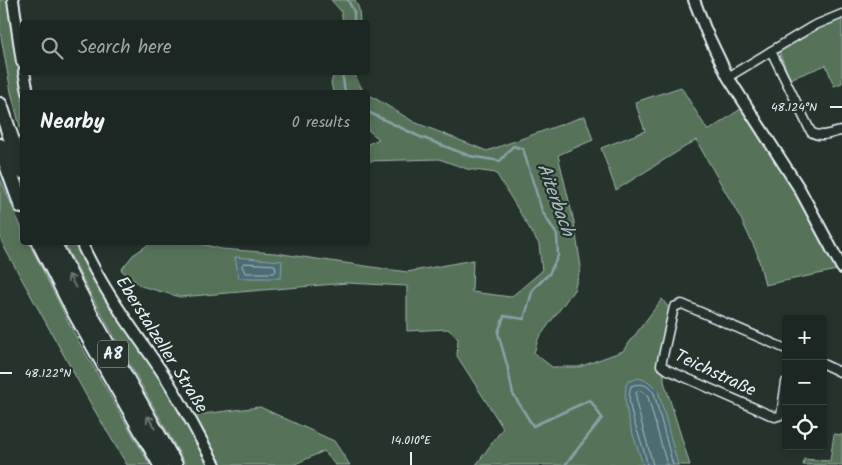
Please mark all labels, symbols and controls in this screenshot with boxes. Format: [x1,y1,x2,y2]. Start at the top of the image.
search box [20,20,370,75]
text: Search here [78,33,172,63]
icon: search [38,34,66,62]
text: 48.124°N [771,98,817,117]
text: Nearby [40,106,105,139]
text: 0 results [292,110,350,135]
water label: Aiterbach [528,159,583,242]
street label: Eberstalzeller Straße [107,271,215,419]
one-way arrow [67,273,77,288]
map controls [782,315,827,450]
button: + [782,315,827,360]
road number: A8 [98,340,128,368]
street label: Teichstraße [669,342,761,406]
button: − [782,360,827,405]
text: 48.122°N [25,364,71,383]
button: locate [782,405,827,450]
one-way arrow [146,416,156,430]
text: 14.010°E [391,431,432,450]

